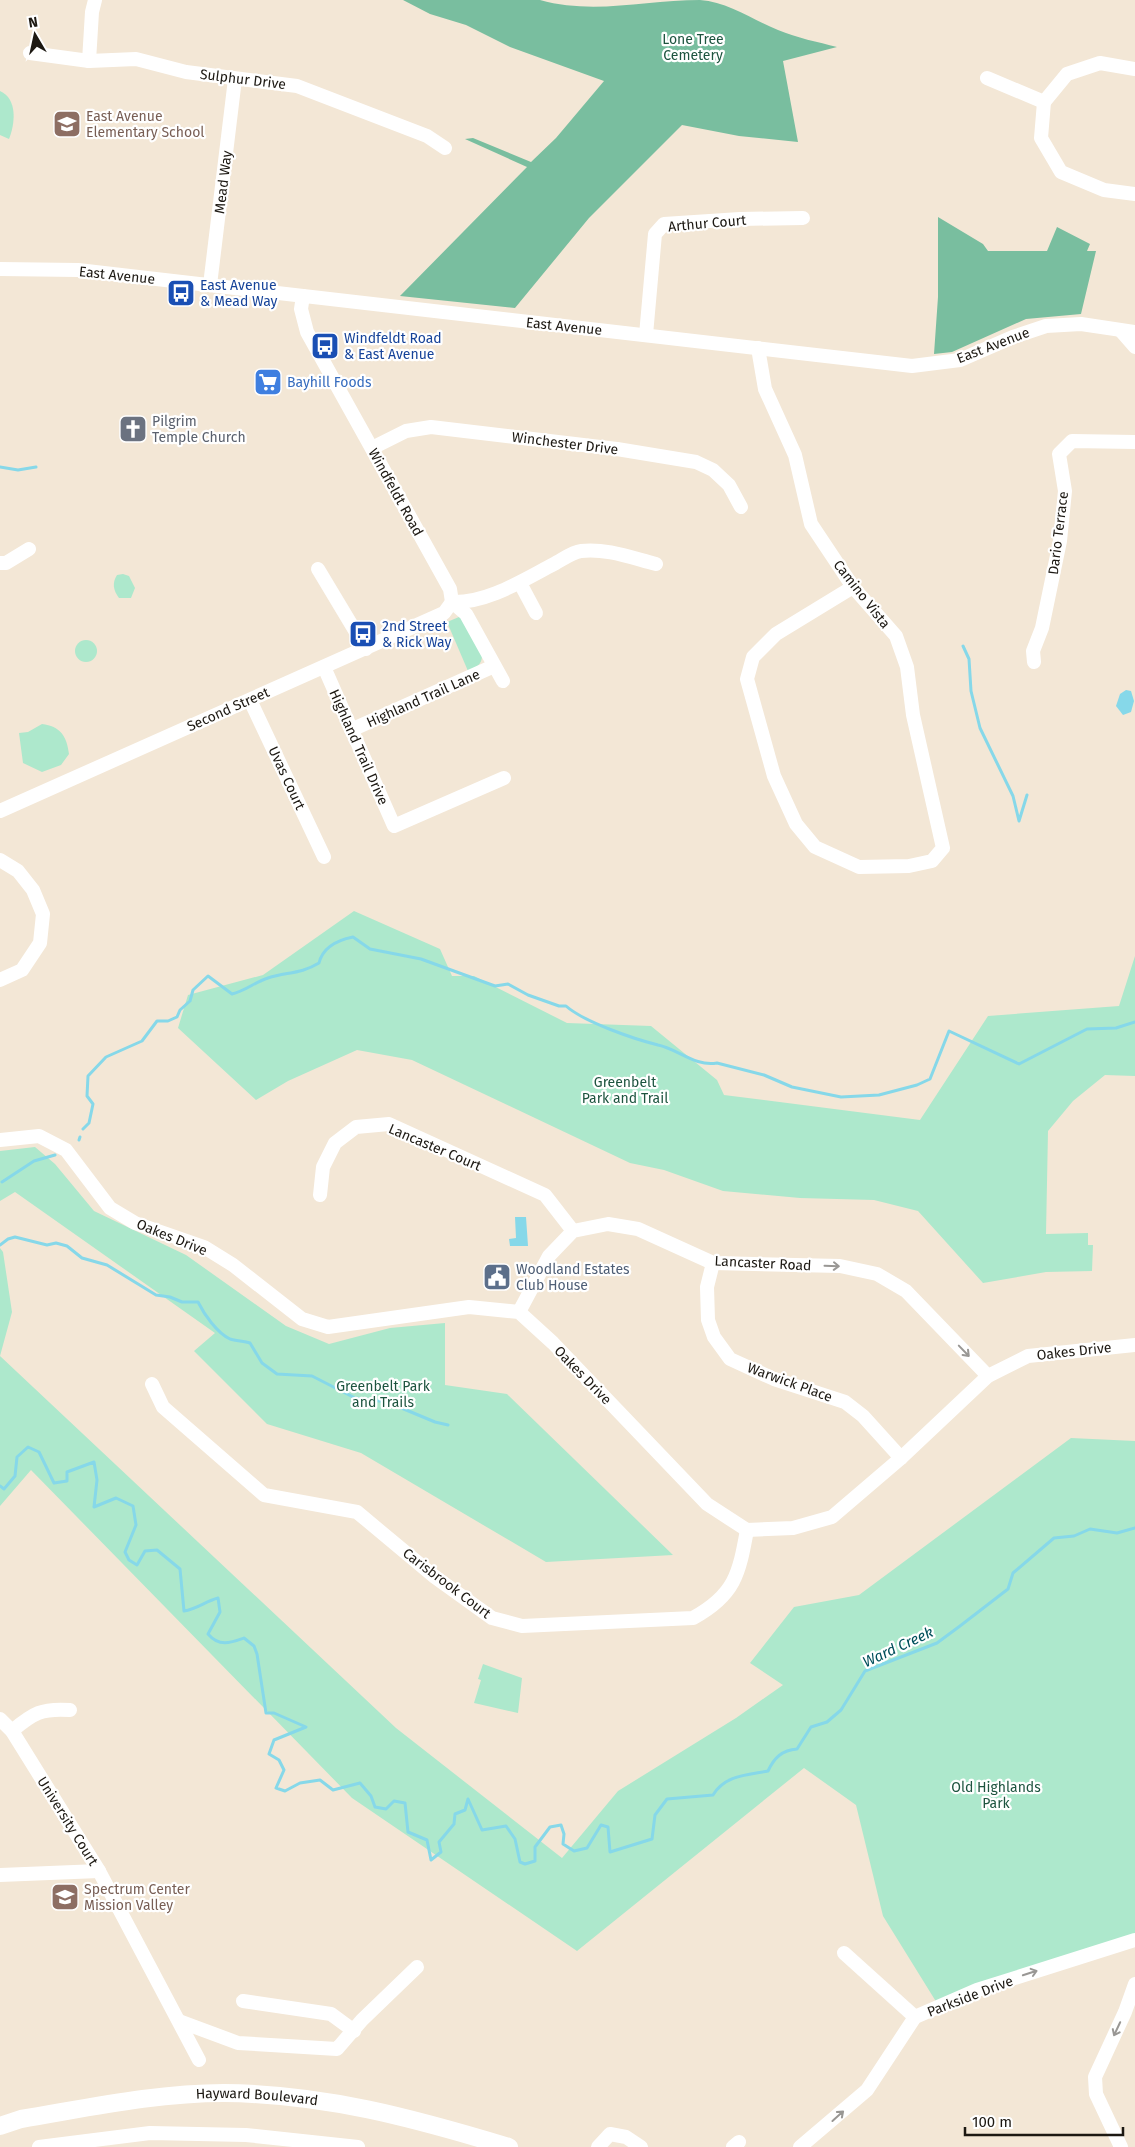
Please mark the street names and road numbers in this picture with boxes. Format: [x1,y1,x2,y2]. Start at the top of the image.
street label: Sulphur Drive [199,66,287,93]
street label: Mead Way [211,149,236,215]
street label: Arthur Court [667,212,748,235]
street label: East Avenue [78,263,156,288]
street label: East Avenue [525,314,603,339]
street label: East Avenue [954,324,1032,367]
street label: Winchester Drive [511,429,619,458]
street label: Windfeldt Road [364,445,427,539]
street label: Dario Terrace [1045,490,1072,576]
street label: Camino Vista [830,557,894,632]
street label: Highland Trail Lane [364,666,483,731]
street label: Second Street [184,683,273,735]
street label: Highland Trail Drive [325,687,392,808]
street label: Uvas Court [264,744,309,813]
street label: Lancaster Court [386,1120,485,1175]
street label: Oakes Drive [134,1216,210,1259]
street label: Lancaster Road [714,1252,812,1275]
street label: Oakes Drive [1036,1339,1112,1364]
street label: Oakes Drive [551,1342,615,1408]
street label: Warwick Place [745,1359,835,1406]
street label: Carisbrook Court [399,1545,495,1623]
street label: University Court [33,1774,102,1870]
street label: Parkside Drive [925,1972,1015,2021]
street label: Hayward Boulevard [195,2085,319,2109]

